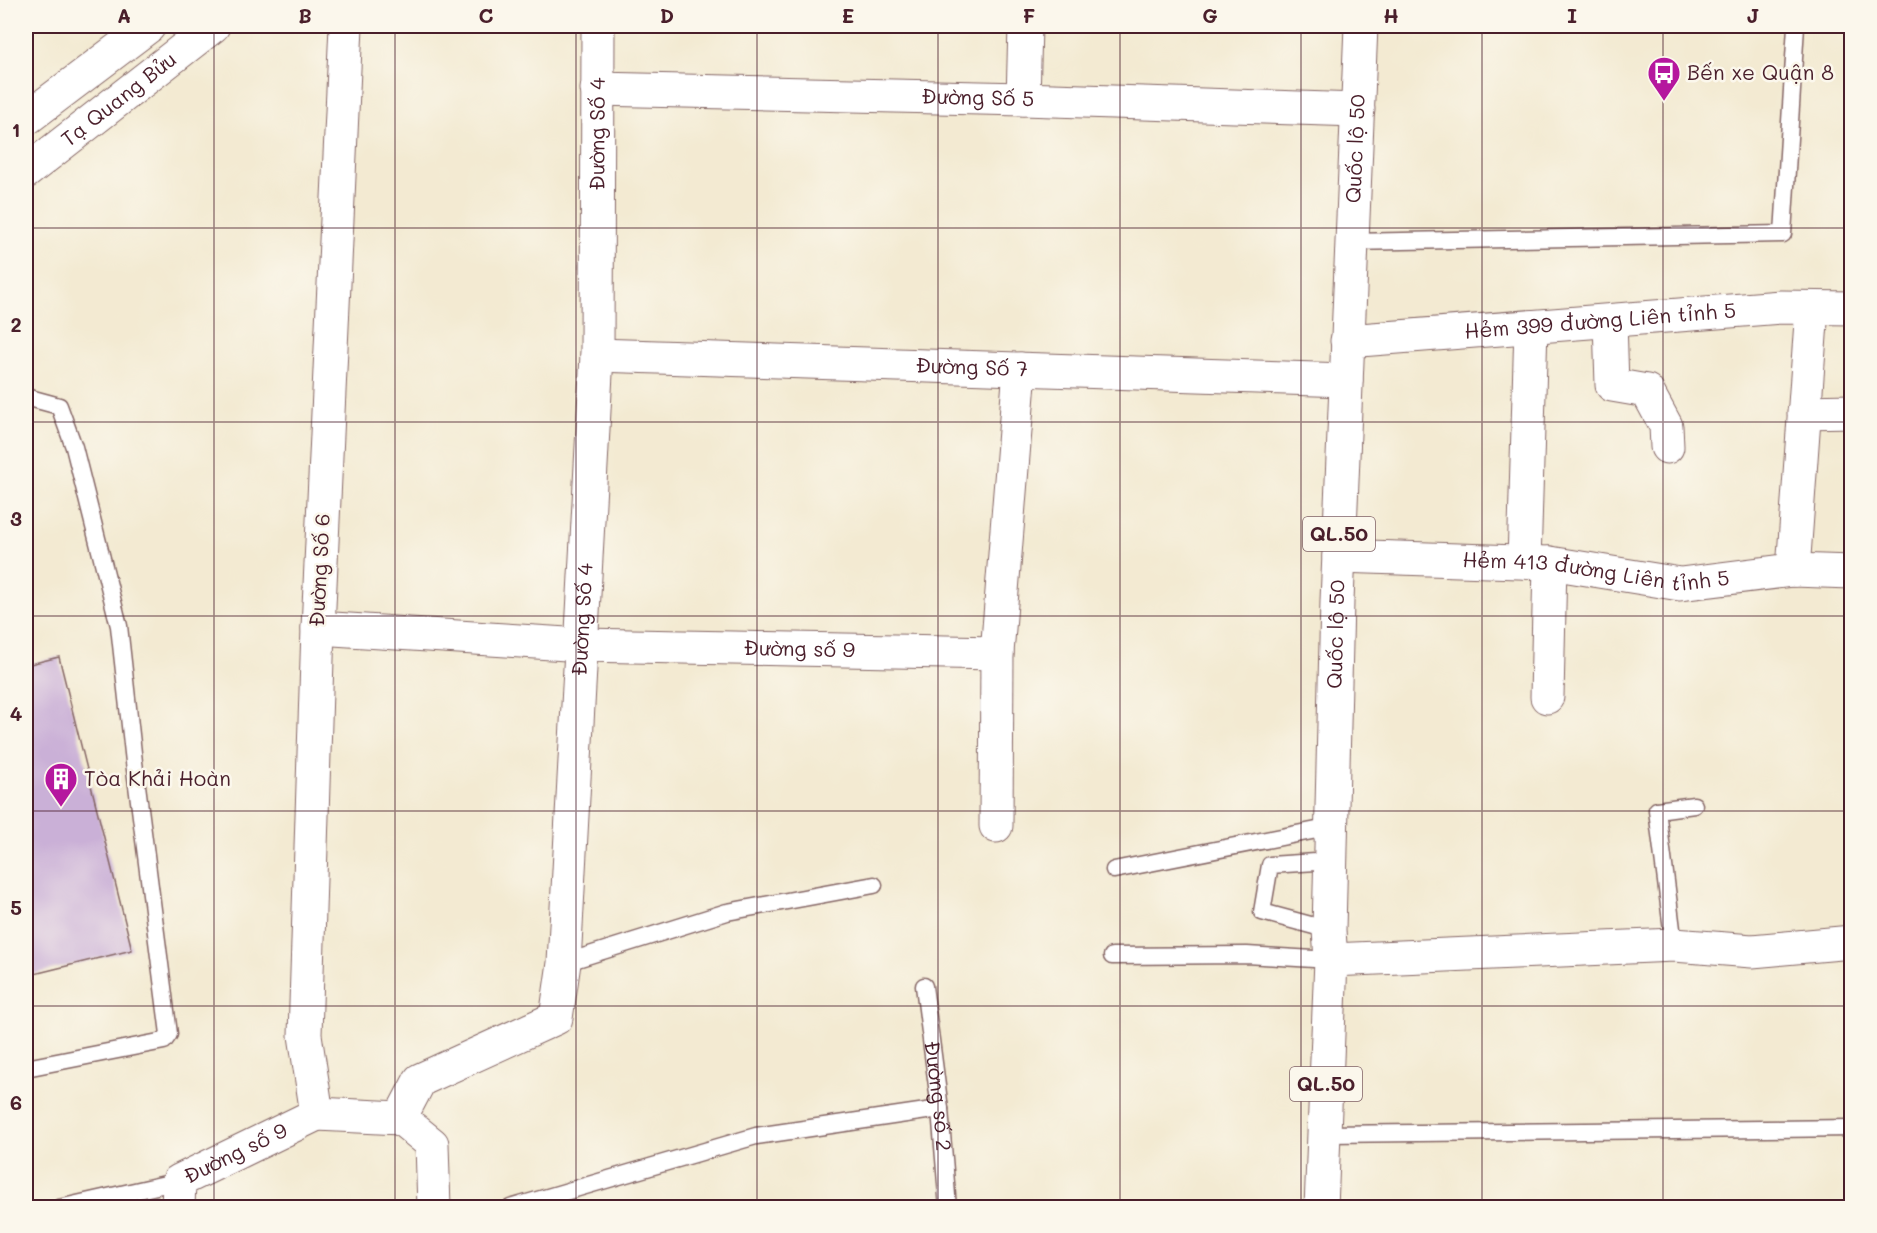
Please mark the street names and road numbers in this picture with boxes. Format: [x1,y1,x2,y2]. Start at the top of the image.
street label: Tạ Quang Bửu [55,45,181,152]
street label: Đường Số 4 [583,77,610,190]
street label: Đường Số 5 [921,82,1035,111]
street label: Quốc lộ 50 [1339,94,1370,204]
street label: Hẻm 399 đường Liên tỉnh 5 [1463,296,1737,344]
street label: Đường Số 7 [915,351,1028,381]
street label: Đường Số 6 [302,513,335,627]
road number: QL.50 [1303,517,1375,551]
street label: Hẻm 413 đường Liên tỉnh 5 [1462,545,1731,596]
street label: Đường Số 4 [565,562,598,677]
street label: Quốc lộ 50 [1320,579,1350,689]
street label: Đường số 9 [743,633,855,662]
street label: Đường số 2 [919,1039,958,1152]
road number: QL.50 [1290,1067,1362,1101]
street label: Đường số 9 [179,1116,291,1189]

